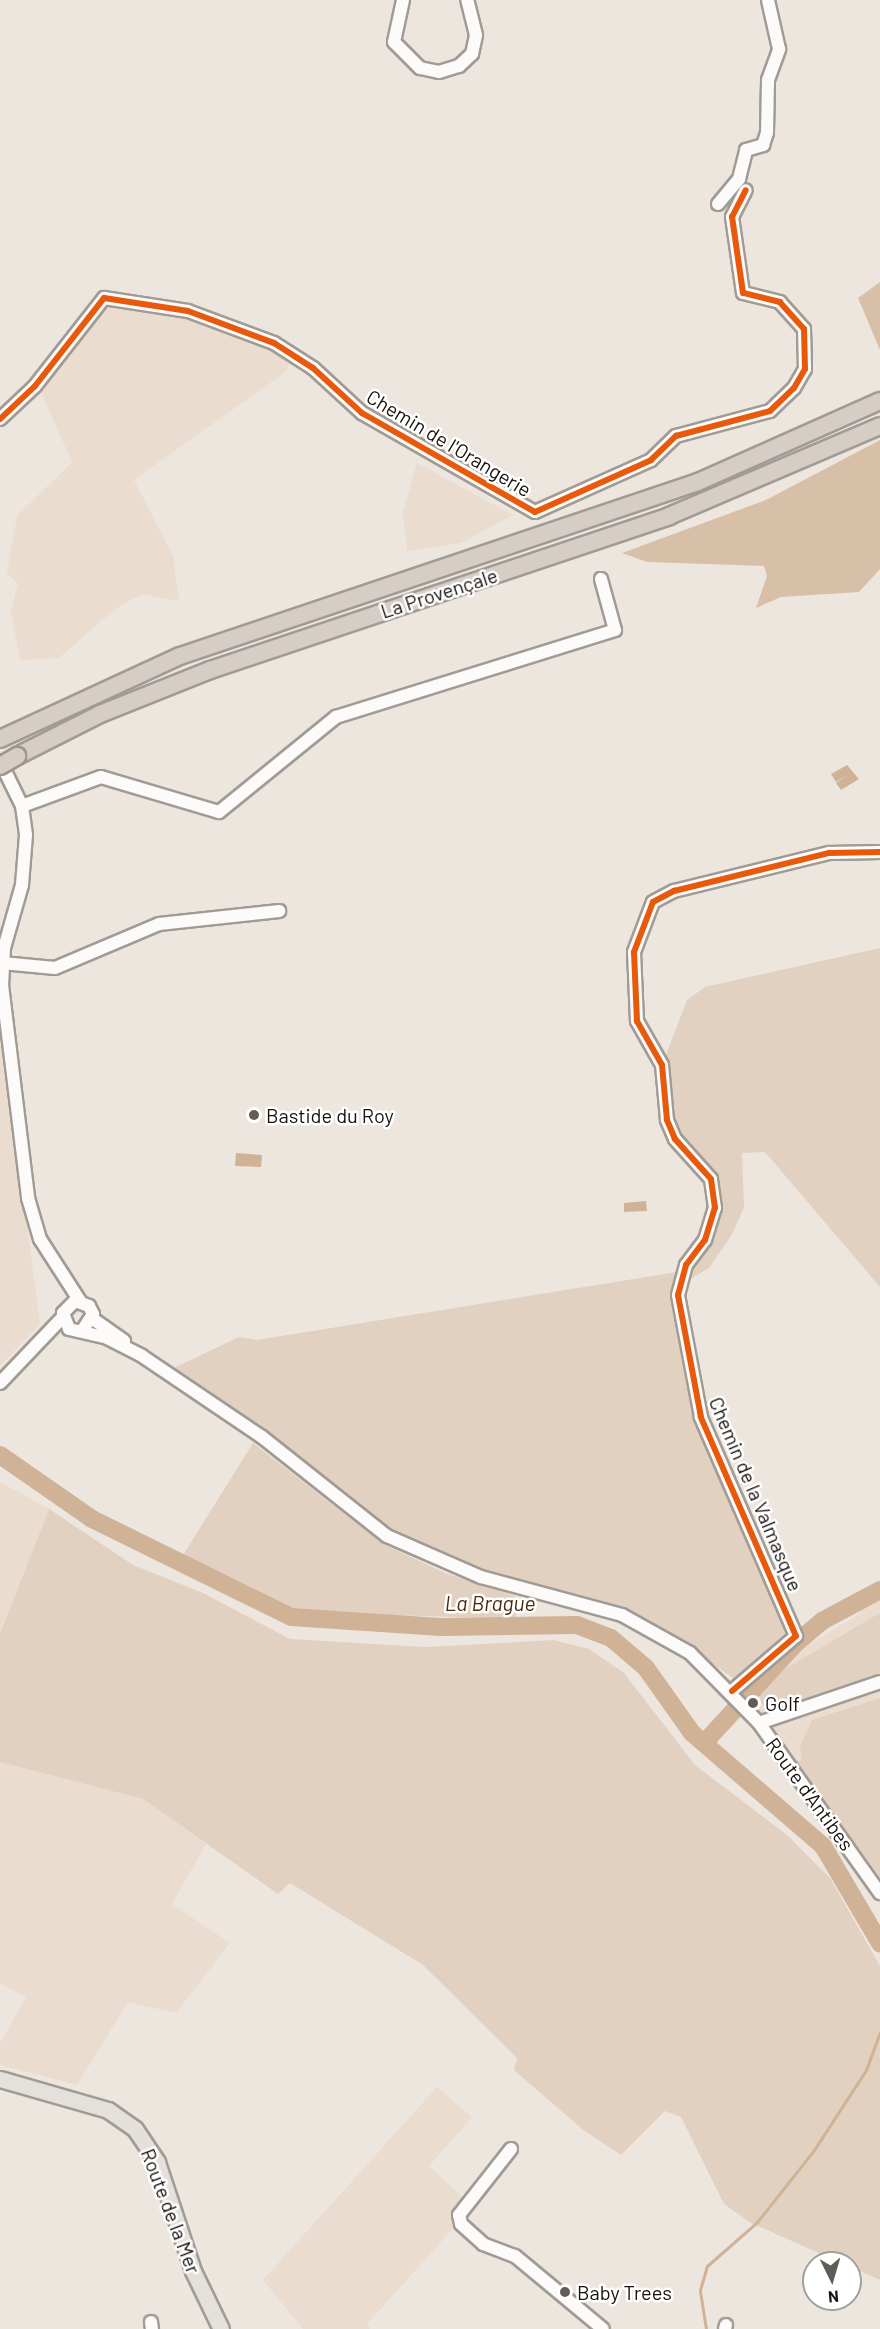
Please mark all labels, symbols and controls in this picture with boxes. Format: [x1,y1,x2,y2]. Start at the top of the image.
street label: Chemin de l'Orangerie [362,384,536,502]
street label: La Provençale [378,563,500,623]
place label: Bastide du Roy [266,1103,394,1127]
marker: Bastide du Roy [247,1108,261,1122]
street label: Chemin de la Valmasque [704,1393,808,1595]
water label: La Brague [445,1590,535,1616]
place label: Golf [765,1691,800,1715]
marker: Golf [746,1696,760,1710]
street label: Route d'Antibes [761,1733,859,1855]
street label: Route de la Mer [136,2145,206,2277]
north arrow [802,2251,862,2311]
place label: Baby Trees [577,2280,672,2304]
marker: Baby Trees [558,2285,572,2299]
text: N [827,2288,840,2307]

